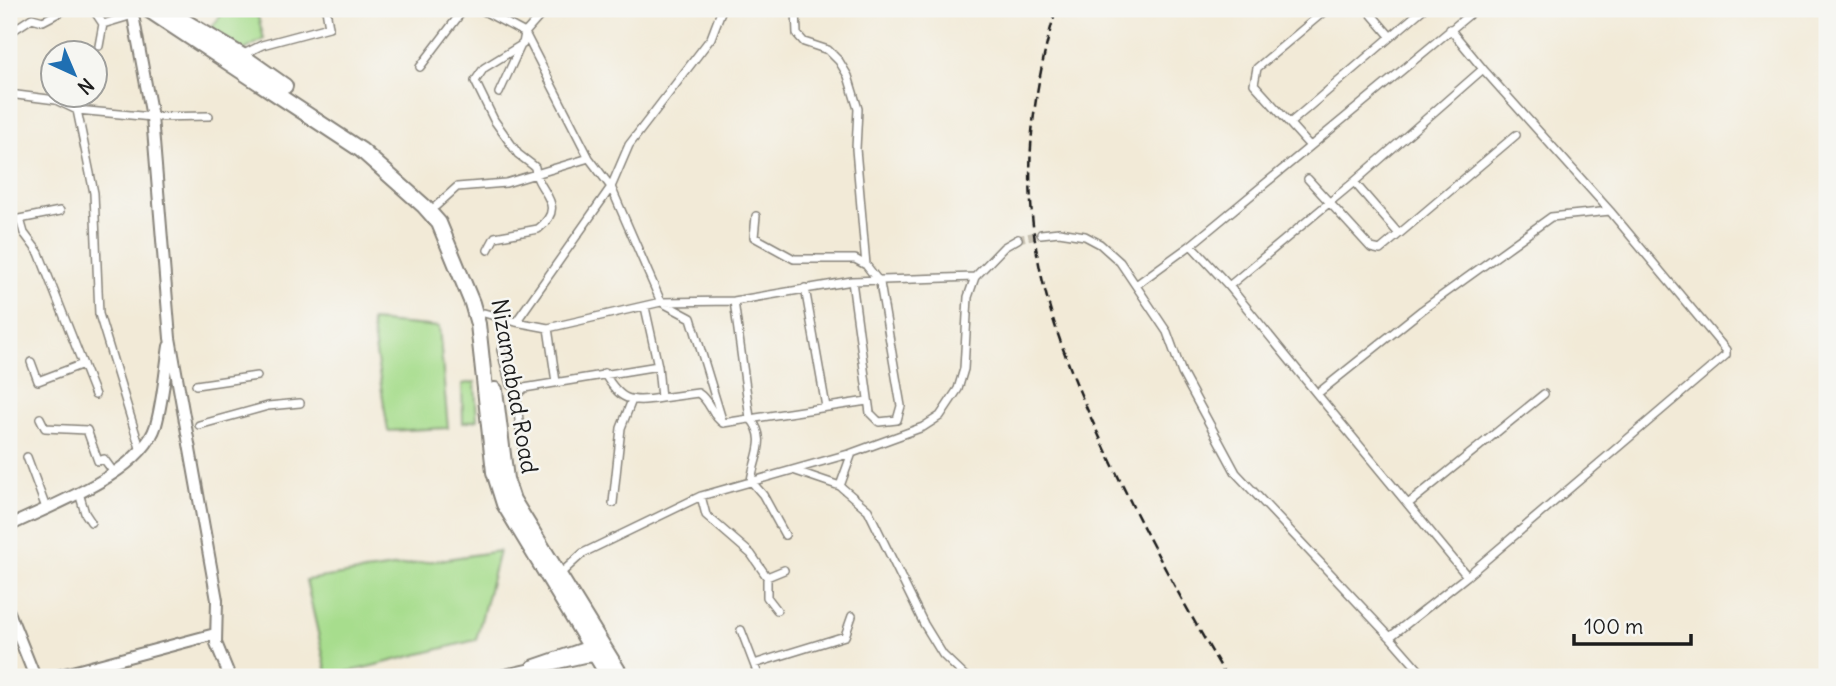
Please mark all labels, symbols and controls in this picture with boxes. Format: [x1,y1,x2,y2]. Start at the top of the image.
north arrow [38,38,108,108]
text: N [73,73,99,99]
street label: Nizamabad Road [485,296,545,476]
scale bar [1574,602,1691,646]
text: 100 m [1584,613,1643,640]

